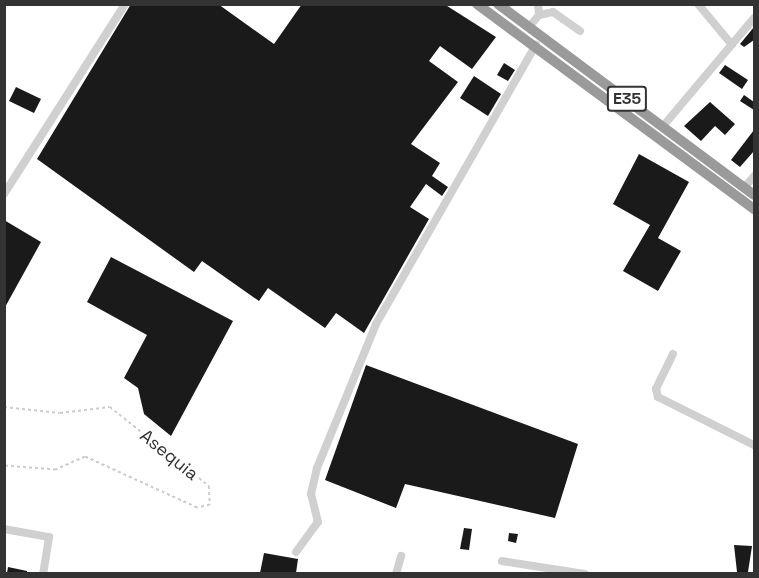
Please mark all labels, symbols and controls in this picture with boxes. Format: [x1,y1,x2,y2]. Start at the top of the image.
road number: E35 [606,86,648,112]
street label: Asequia [135,425,203,485]

